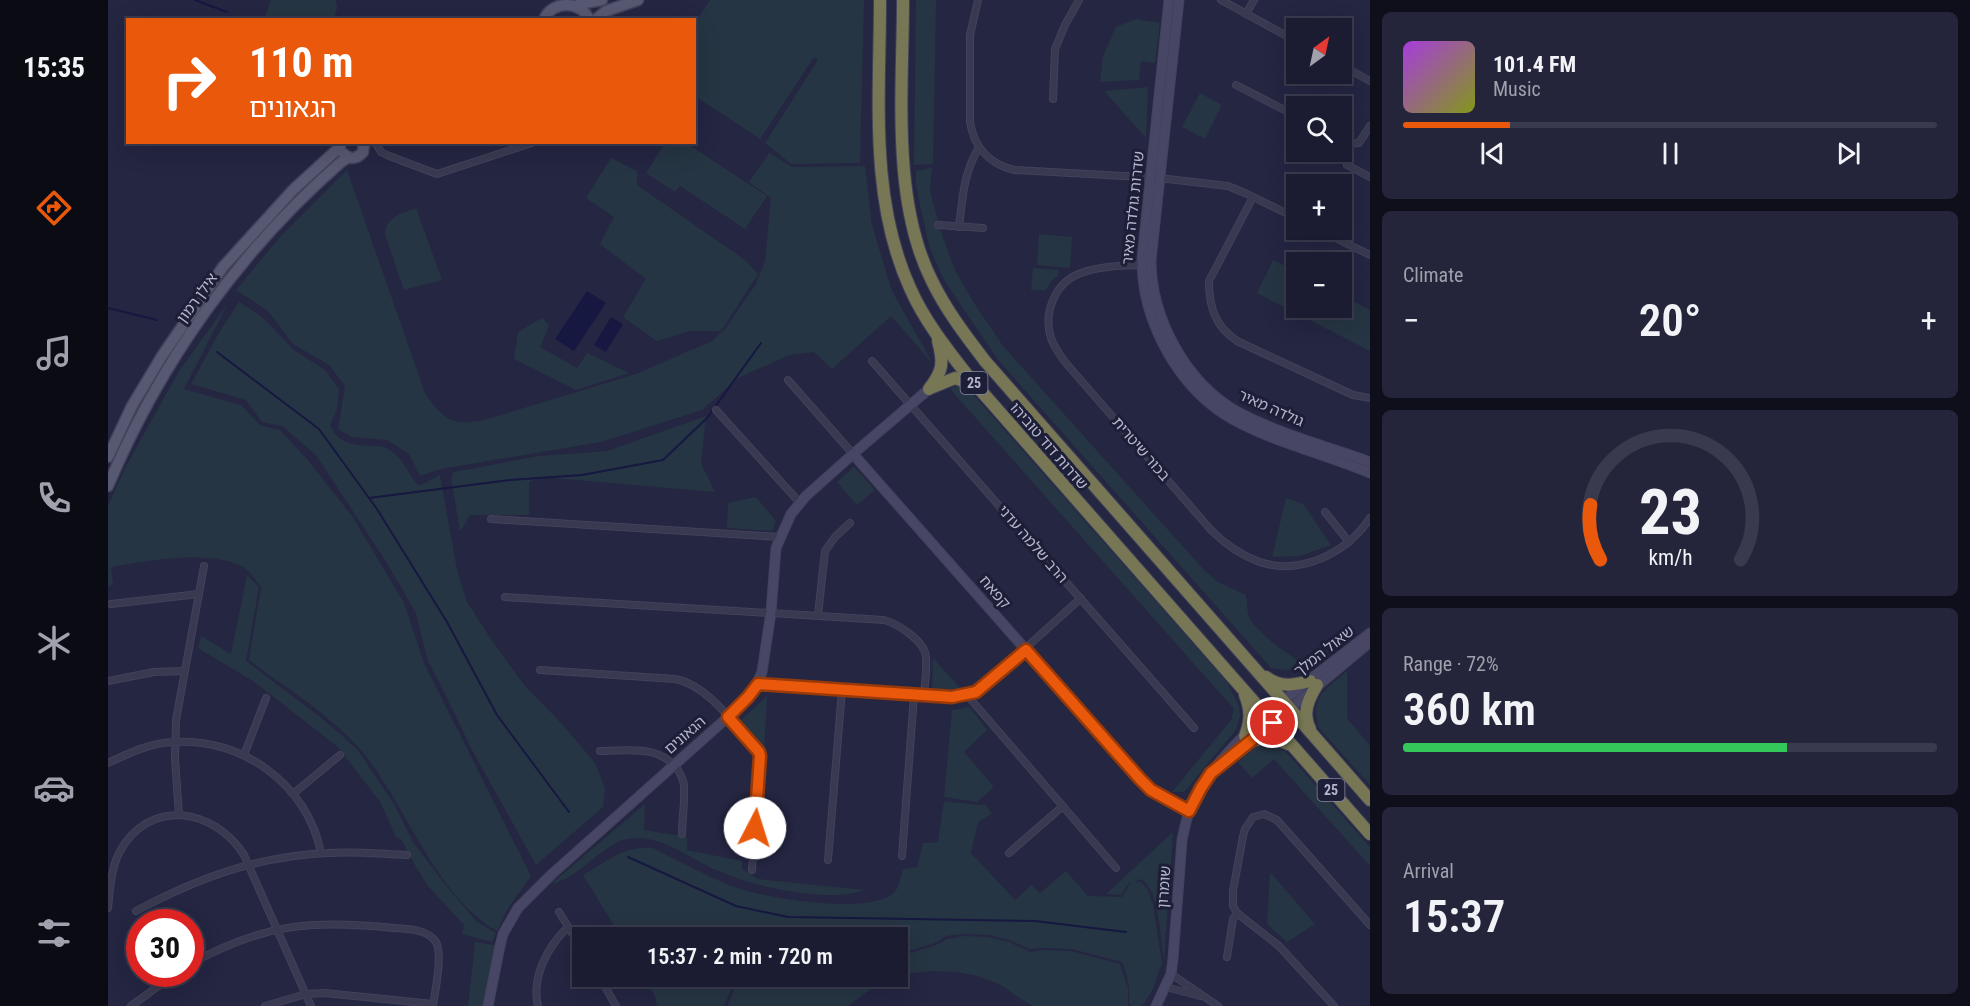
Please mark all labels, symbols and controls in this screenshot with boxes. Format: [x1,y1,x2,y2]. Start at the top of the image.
north arrow [1286,18,1352,84]
map controls [1286,18,1352,318]
text: 110 m [249,38,354,87]
icon: right [150,42,228,120]
text: 15:35 [23,52,85,84]
text: 101.4 FM [1493,52,1576,77]
text: Music [1493,77,1541,101]
text: הגאונים [249,92,337,124]
button: search [1286,96,1352,162]
icon: previous [1476,137,1509,170]
icon: pause [1654,137,1687,170]
icon: next [1832,137,1865,170]
street label: שדרות גולדה מאיר [1118,150,1148,266]
button: + [1286,174,1352,240]
icon: directions [33,187,75,229]
button: − [1286,252,1352,318]
text: Climate [1403,263,1463,287]
street label: אילן רמון [173,270,221,326]
text: 20° [1639,294,1701,347]
text: − [1403,301,1420,340]
text: + [1921,301,1937,340]
icon: music [33,332,75,374]
road number: 25 [960,372,988,394]
street label: גולדה מאיר [1236,386,1307,431]
street label: שדרות דוד טוביהו [1006,399,1092,493]
street label: בכור שיטרית [1108,413,1174,485]
text: 23 [1638,476,1702,549]
icon: phone [33,477,75,519]
street label: הרב שלמה עדני [994,501,1072,587]
text: km/h [1648,545,1692,570]
street label: קפאח [976,572,1014,612]
icon: climate [33,622,75,664]
street label: שאול המלך [1290,622,1358,680]
text: Range · 72% [1403,652,1499,676]
text: 360 km [1403,683,1536,736]
pin [1247,697,1298,748]
icon: arrive [1256,706,1289,739]
street label: הגאונים [661,712,709,758]
icon: car [33,767,75,809]
road number: 25 [1318,779,1344,801]
position arrow [723,796,787,860]
text: Arrival [1403,859,1454,883]
street label: שומרון [1154,865,1174,909]
text: 15:37 [1403,890,1505,943]
speed limit sign: 30 [126,909,204,987]
icon: filters [33,912,75,954]
text: 15:37 · 2 min · 720 m [647,944,833,969]

